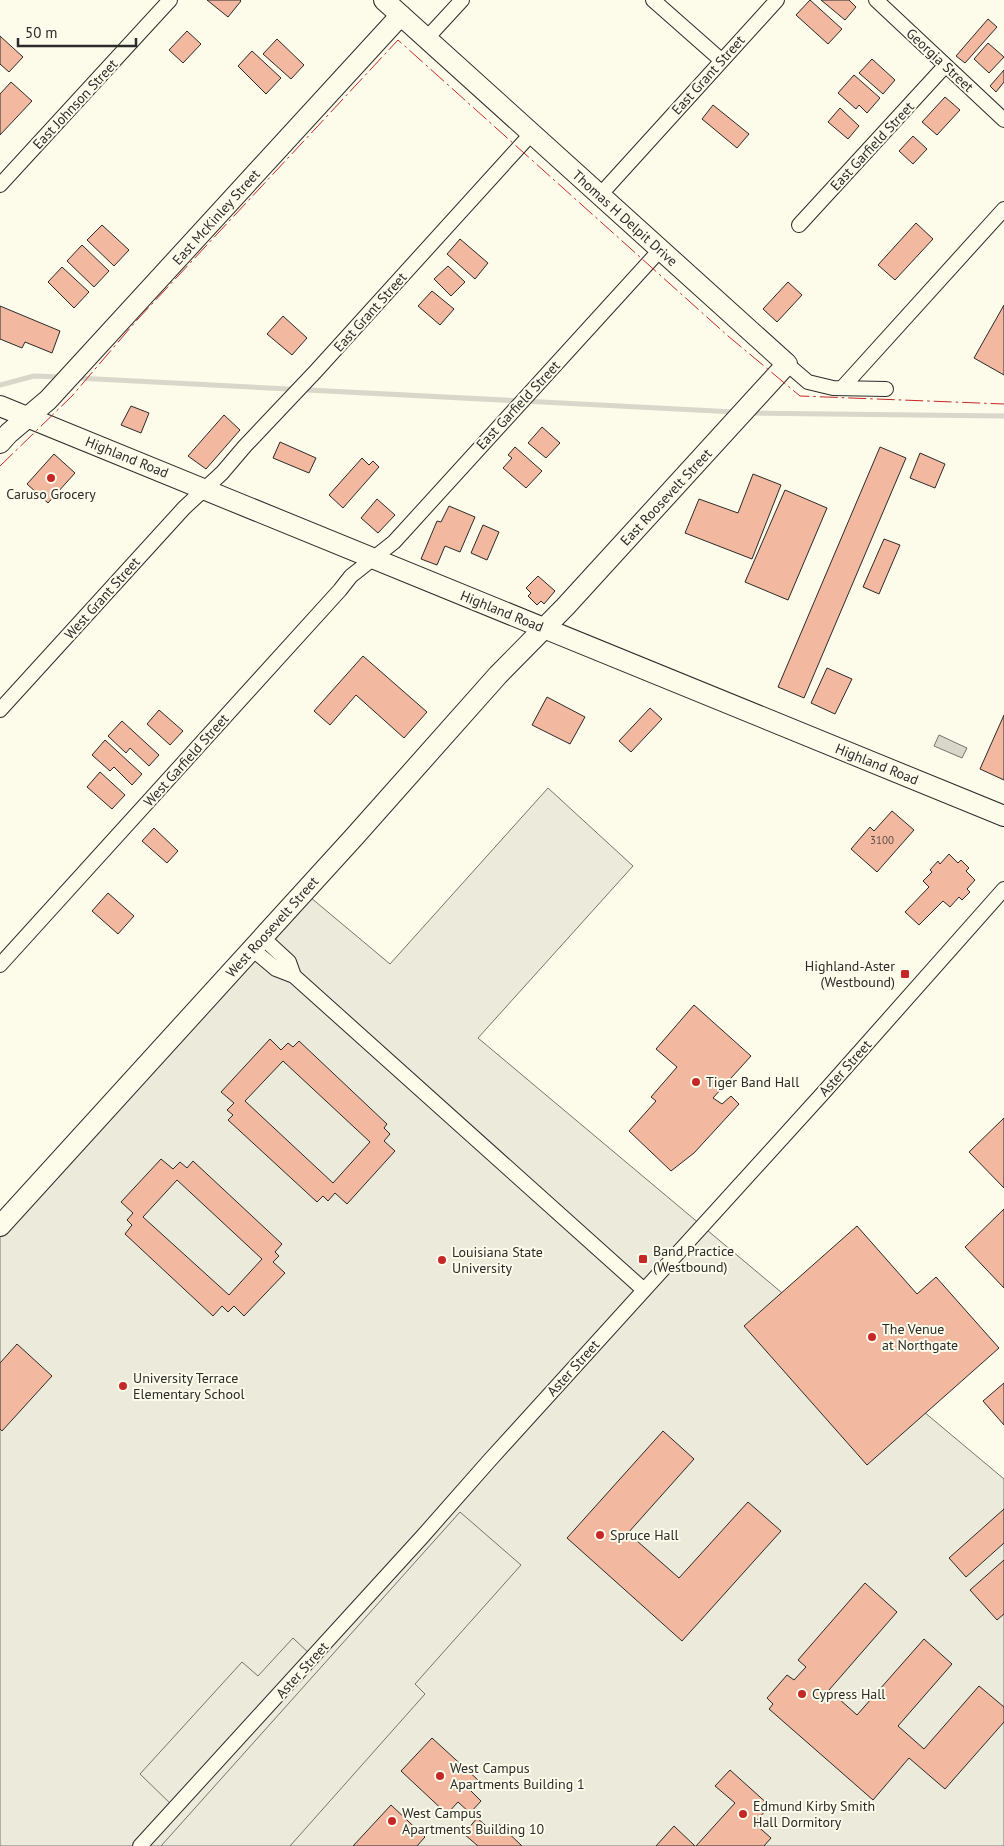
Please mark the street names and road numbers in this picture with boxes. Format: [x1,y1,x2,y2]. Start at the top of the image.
street label: Georgia Street [903,24,978,96]
street label: East Grant Street [668,31,749,119]
street label: East Johnson Street [29,55,121,153]
street label: East Garfield Street [826,98,918,194]
street label: East McKinley Street [168,165,264,269]
street label: Thomas H Delpit Drive [569,166,681,270]
street label: East Grant Street [330,268,411,356]
street label: East Garfield Street [472,357,564,453]
street label: Highland Road [83,432,171,482]
street label: East Roosevelt Street [616,445,716,549]
street label: West Grant Street [60,553,144,643]
street label: Highland Road [458,586,546,636]
street label: West Garfield Street [140,710,233,810]
street label: Highland Road [833,739,921,789]
street label: West Roosevelt Street [222,873,322,981]
street label: Aster Street [815,1036,875,1100]
street label: Aster Street [543,1336,603,1400]
street label: Aster Street [272,1638,332,1702]

